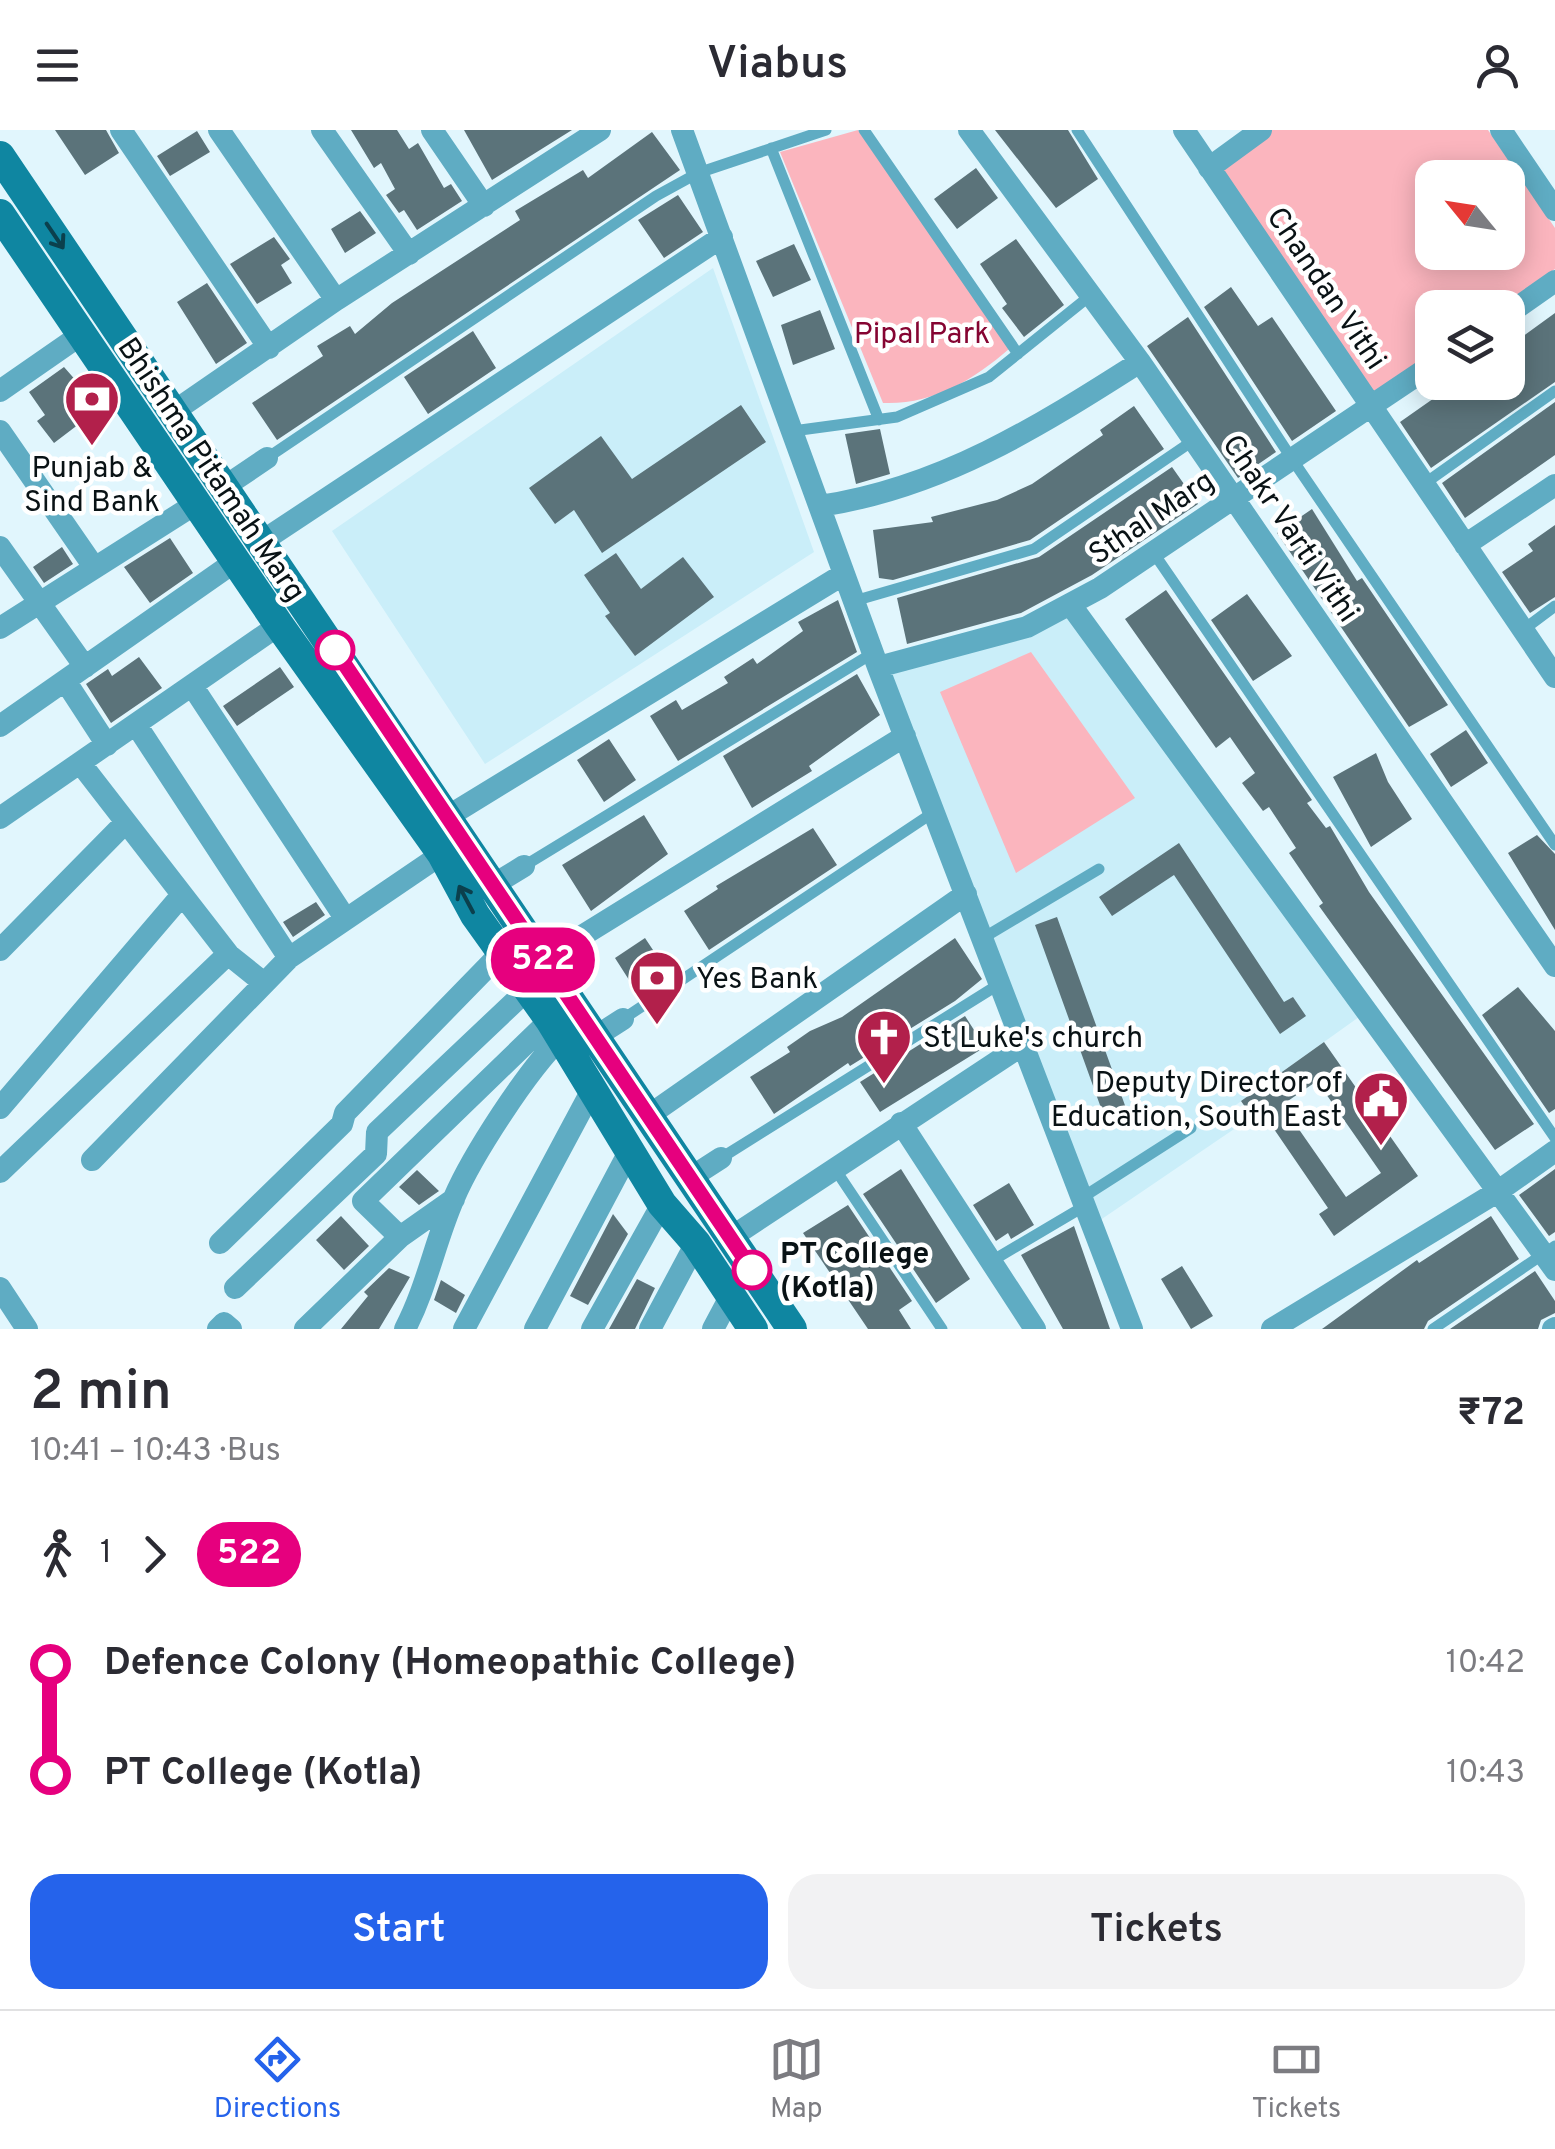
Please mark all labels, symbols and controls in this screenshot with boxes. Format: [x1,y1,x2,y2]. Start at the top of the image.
text: Viabus [707,37,848,94]
icon: menu [30,38,85,93]
icon: person [1470,38,1525,93]
north arrow [1415,160,1525,270]
map controls [1415,160,1525,400]
street label: Chandan Vithi [1257,201,1393,378]
one-way arrow [44,222,65,250]
button: layers [1415,290,1525,400]
park label: Pipal Park [854,317,990,354]
street label: Bhishma Pitamah Marg [108,331,312,609]
bank icon: Punjab & Sind Bank [62,369,122,448]
street label: Chakr Varti Vithi [1213,429,1365,630]
place label: Punjab & Sind Bank [24,451,160,522]
street label: Sthal Marg [1083,464,1222,574]
unlabelled marker [316,631,354,669]
one-way arrow [456,885,475,914]
line badge: 522 [486,928,600,992]
text: 522 [511,938,575,982]
bank icon: Yes Bank [627,948,687,1027]
place label: Yes Bank [696,962,818,999]
church icon: St Luke's church [854,1007,914,1086]
place label: St Luke's church [923,1021,1143,1058]
place label: Deputy Director of Education, South East [1051,1066,1342,1137]
public building icon: Deputy Director of Education, South East [1351,1069,1411,1148]
place label: PT College (Kotla) [780,1237,929,1308]
marker: PT College (Kotla) [733,1251,771,1289]
text: 2 min [30,1359,172,1429]
text: ₹72 [1457,1390,1525,1439]
text: 10:41 – 10:43 · Bus [30,1432,281,1472]
icon: walk [30,1527,85,1582]
icon: forward [127,1527,182,1582]
text: 522 [217,1532,281,1576]
text: 1 [100,1534,112,1574]
text: Defence Colony (Homeopathic College) [104,1640,796,1689]
text: 10:42 [1446,1644,1525,1684]
text: PT College (Kotla) [104,1750,422,1799]
text: 10:43 [1446,1754,1525,1794]
button: Start [30,1874,768,1989]
button: Tickets [788,1874,1525,1989]
tab: Directions [214,2032,341,2128]
tab: Map [769,2032,824,2128]
tab: Tickets [1251,2032,1341,2128]

